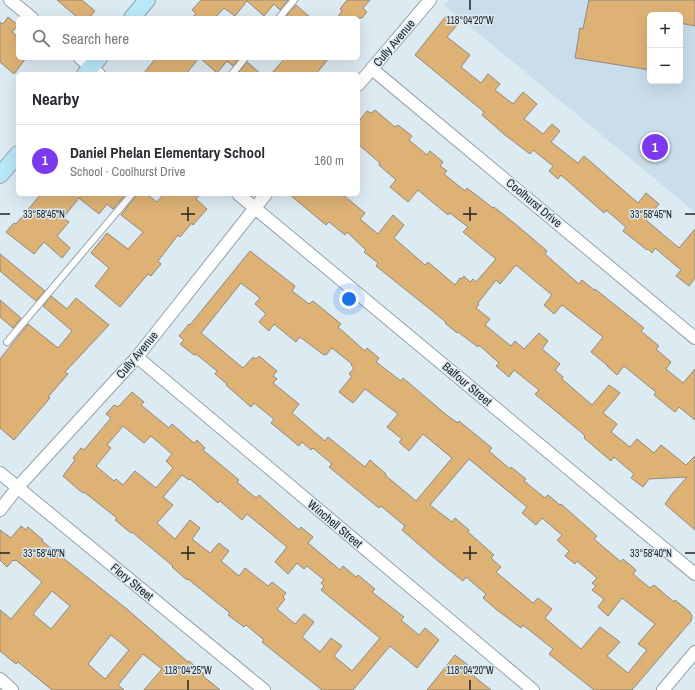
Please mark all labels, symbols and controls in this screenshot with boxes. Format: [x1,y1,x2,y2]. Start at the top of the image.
map controls [647,12,683,84]
button: + [647,12,683,48]
text: 118°04'20"W [446,14,494,27]
search box [16,16,360,60]
street label: Cully Avenue [369,16,419,70]
icon: search [30,27,52,49]
text: Search here [62,28,129,49]
button: − [647,48,683,84]
text: Nearby [32,87,79,110]
pin: 1 [642,132,668,162]
text: Daniel Phelan Elementary School [70,142,265,163]
text: 1 [42,152,48,169]
text: 160 m [314,152,344,169]
text: School · Coolhurst Drive [70,163,186,180]
street label: Coolhurst Drive [503,175,565,231]
text: 33°58'45"N [23,208,65,221]
text: 33°58'45"N [630,208,672,221]
your location [339,289,359,309]
street label: Cully Avenue [112,328,162,382]
street label: Balfour Street [439,359,495,410]
street label: Winchell Street [304,496,366,552]
text: 33°58'40"N [23,547,65,560]
text: 33°58'40"N [630,547,672,560]
street label: Flory Street [107,560,157,604]
text: 118°04'25"W [164,664,212,677]
text: 118°04'20"W [446,664,494,677]

